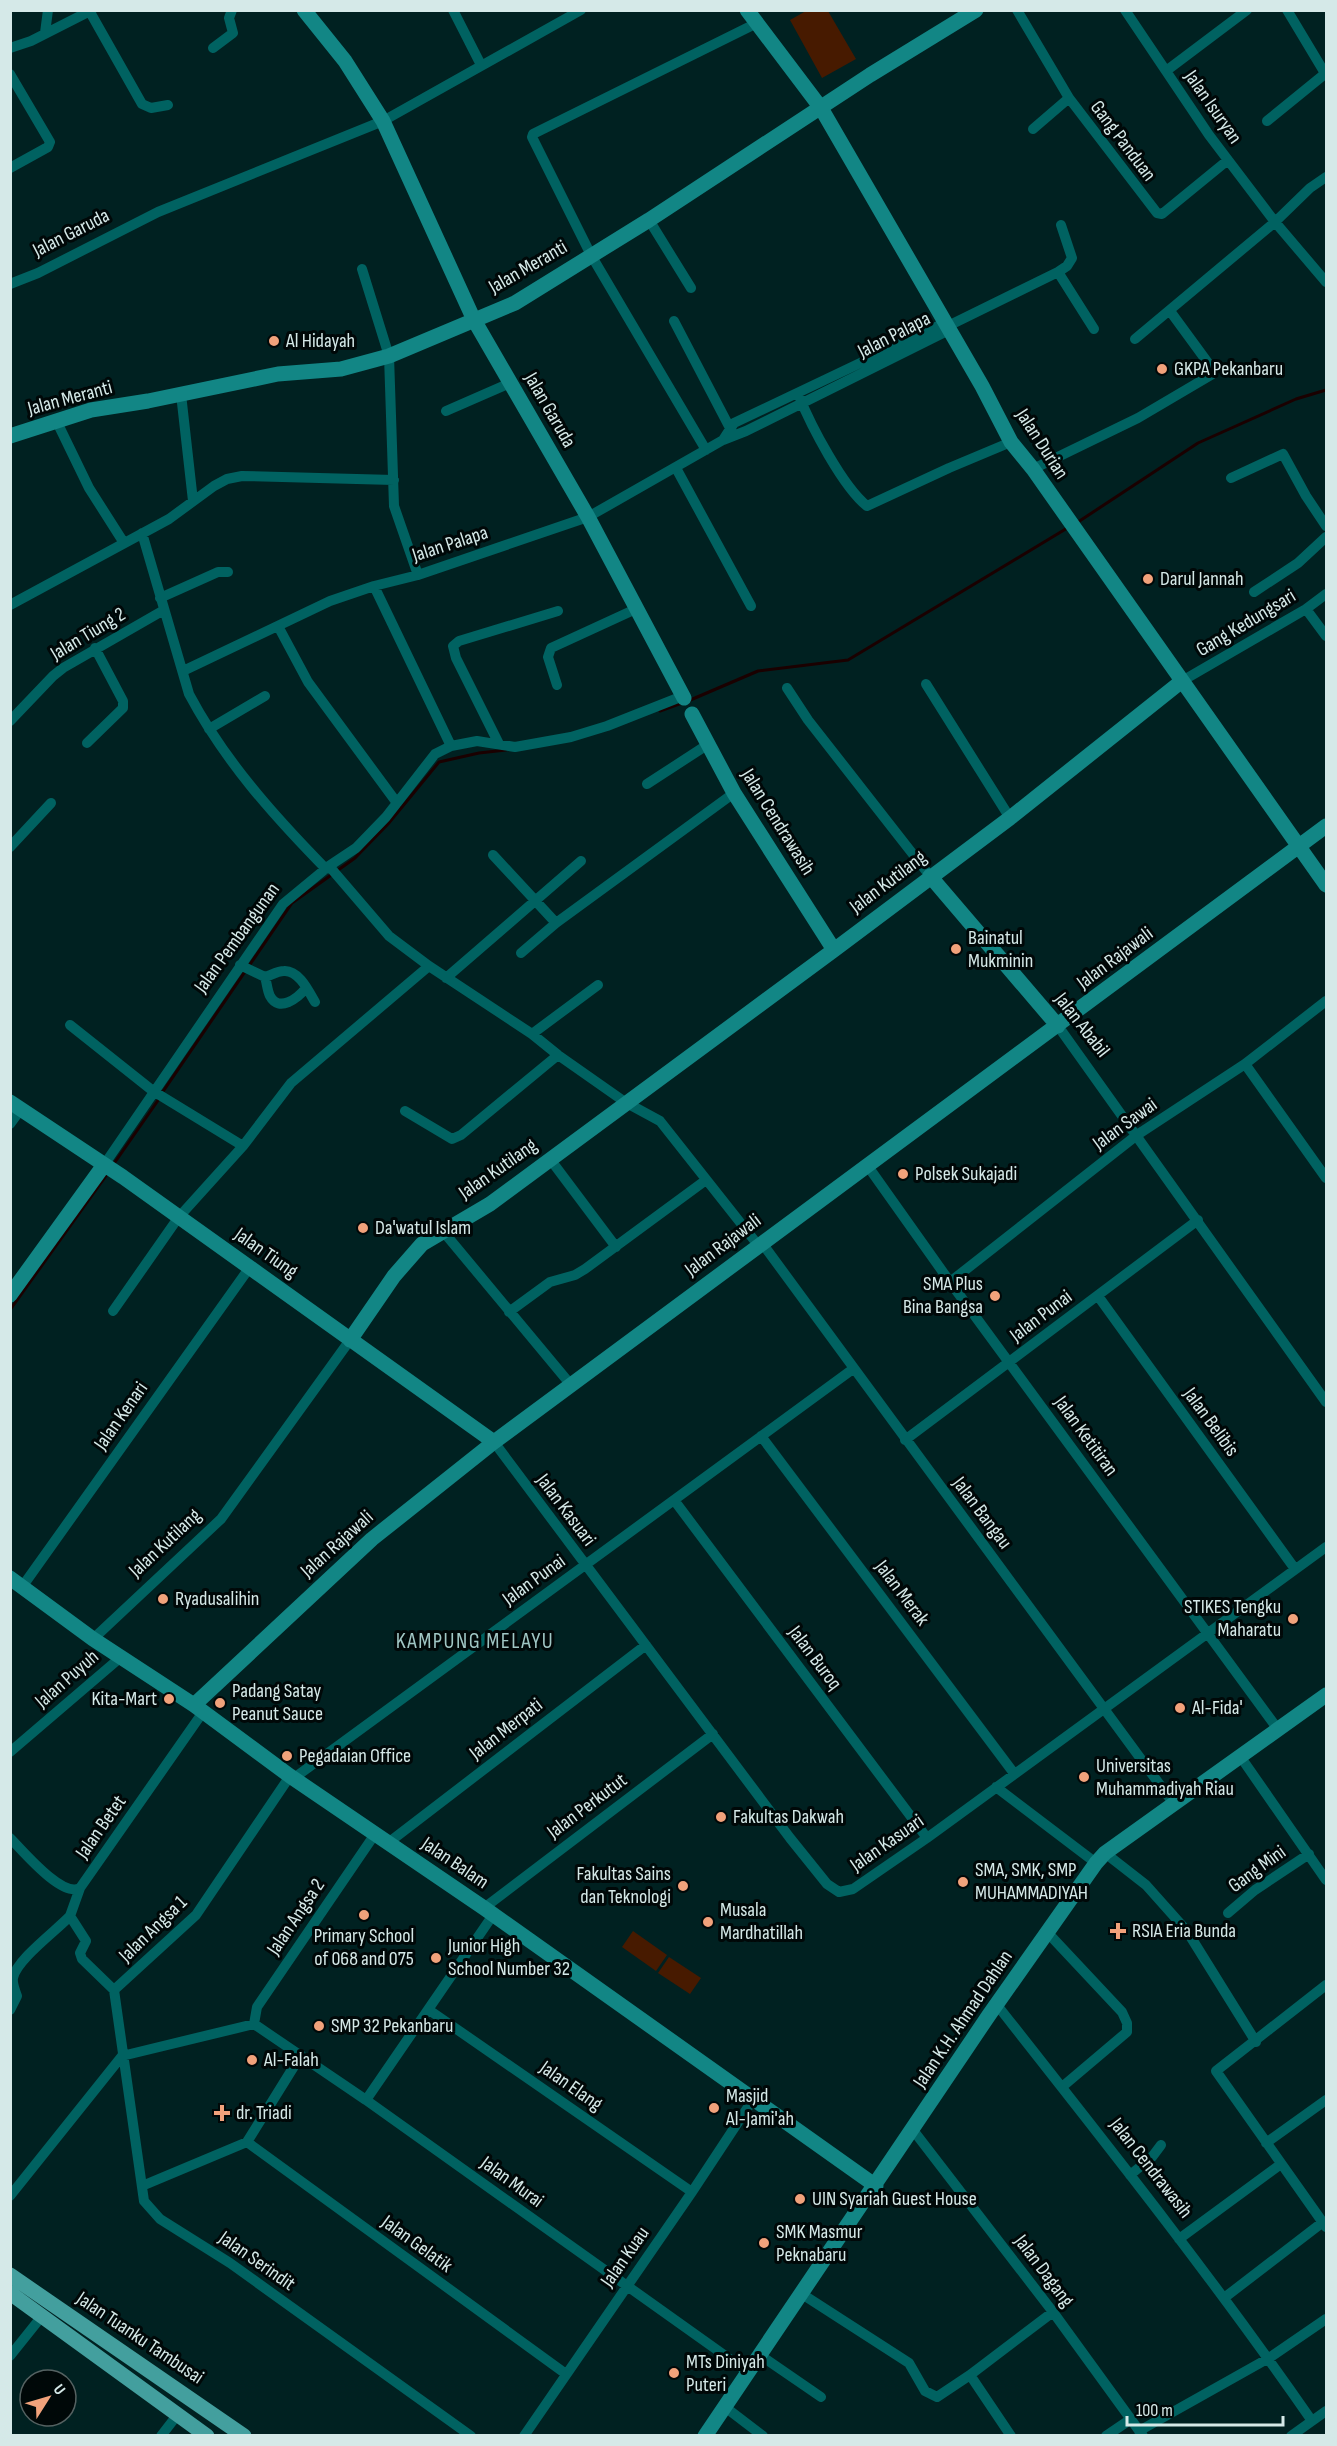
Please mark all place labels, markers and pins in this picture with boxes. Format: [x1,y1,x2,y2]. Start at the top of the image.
place label: Al Hidayah [285,329,355,353]
marker: Al Hidayah [267,334,281,348]
place label: GKPA Pekanbaru [1174,357,1283,381]
marker: GKPA Pekanbaru [1155,362,1169,376]
place label: Darul Jannah [1160,567,1244,591]
marker: Darul Jannah [1141,572,1155,586]
place label: Bainatul Mukminin [968,926,1033,973]
marker: Bainatul Mukminin [949,942,963,956]
place label: Polsek Sukajadi [915,1162,1017,1186]
marker: Polsek Sukajadi [896,1167,910,1181]
place label: Da'watul Islam [375,1216,471,1240]
marker: Da'watul Islam [356,1221,370,1235]
place label: SMA Plus Bina Bangsa [903,1272,983,1319]
marker: SMA Plus Bina Bangsa [988,1289,1002,1303]
place label: Ryadusalihin [175,1587,259,1611]
marker: Ryadusalihin [156,1592,170,1606]
place label: STIKES Tengku Maharatu [1184,1595,1281,1642]
marker: STIKES Tengku Maharatu [1286,1612,1300,1626]
place label: Padang Satay Peanut Sauce [232,1679,323,1726]
place label: Kita-Mart [91,1687,157,1711]
marker: Kita-Mart [162,1692,176,1706]
marker: Padang Satay Peanut Sauce [213,1696,227,1710]
place label: Al-Fida' [1191,1696,1243,1720]
marker: Al-Fida' [1173,1701,1187,1715]
place label: Pegadaian Office [299,1744,411,1768]
marker: Pegadaian Office [280,1749,294,1763]
place label: Universitas Muhammadiyah Riau [1096,1754,1234,1801]
marker: Universitas Muhammadiyah Riau [1077,1770,1091,1784]
place label: Fakultas Dakwah [733,1805,844,1829]
marker: Fakultas Dakwah [714,1810,728,1824]
place label: SMA, SMK, SMP MUHAMMADIYAH [975,1858,1088,1905]
place label: Fakultas Sains dan Teknologi [577,1862,671,1909]
marker: SMA, SMK, SMP MUHAMMADIYAH [956,1875,970,1889]
marker: Fakultas Sains dan Teknologi [676,1879,690,1893]
place label: Musala Mardhatillah [720,1898,803,1945]
marker: Primary School of 068 and 075 [357,1908,371,1922]
marker: Musala Mardhatillah [701,1915,715,1929]
place label: RSIA Eria Bunda [1132,1919,1236,1943]
marker: RSIA Eria Bunda [1109,1922,1127,1940]
place label: Primary School of 068 and 075 [314,1924,414,1971]
place label: Junior High School Number 32 [447,1934,570,1981]
marker: Junior High School Number 32 [429,1951,443,1965]
place label: SMP 32 Pekanbaru [331,2014,453,2038]
marker: SMP 32 Pekanbaru [312,2019,326,2033]
place label: Al-Falah [263,2048,319,2072]
marker: Al-Falah [245,2053,259,2067]
place label: Masjid Al-Jami'ah [725,2084,794,2131]
place label: dr. Triadi [236,2101,292,2125]
marker: Masjid Al-Jami'ah [707,2101,721,2115]
marker: dr. Triadi [213,2104,231,2122]
place label: UIN Syariah Guest House [812,2187,977,2211]
marker: UIN Syariah Guest House [793,2192,807,2206]
place label: SMK Masmur Peknabaru [776,2220,863,2267]
marker: SMK Masmur Peknabaru [757,2236,771,2250]
place label: MTs Diniyah Puteri [686,2350,765,2397]
marker: MTs Diniyah Puteri [667,2366,681,2380]

